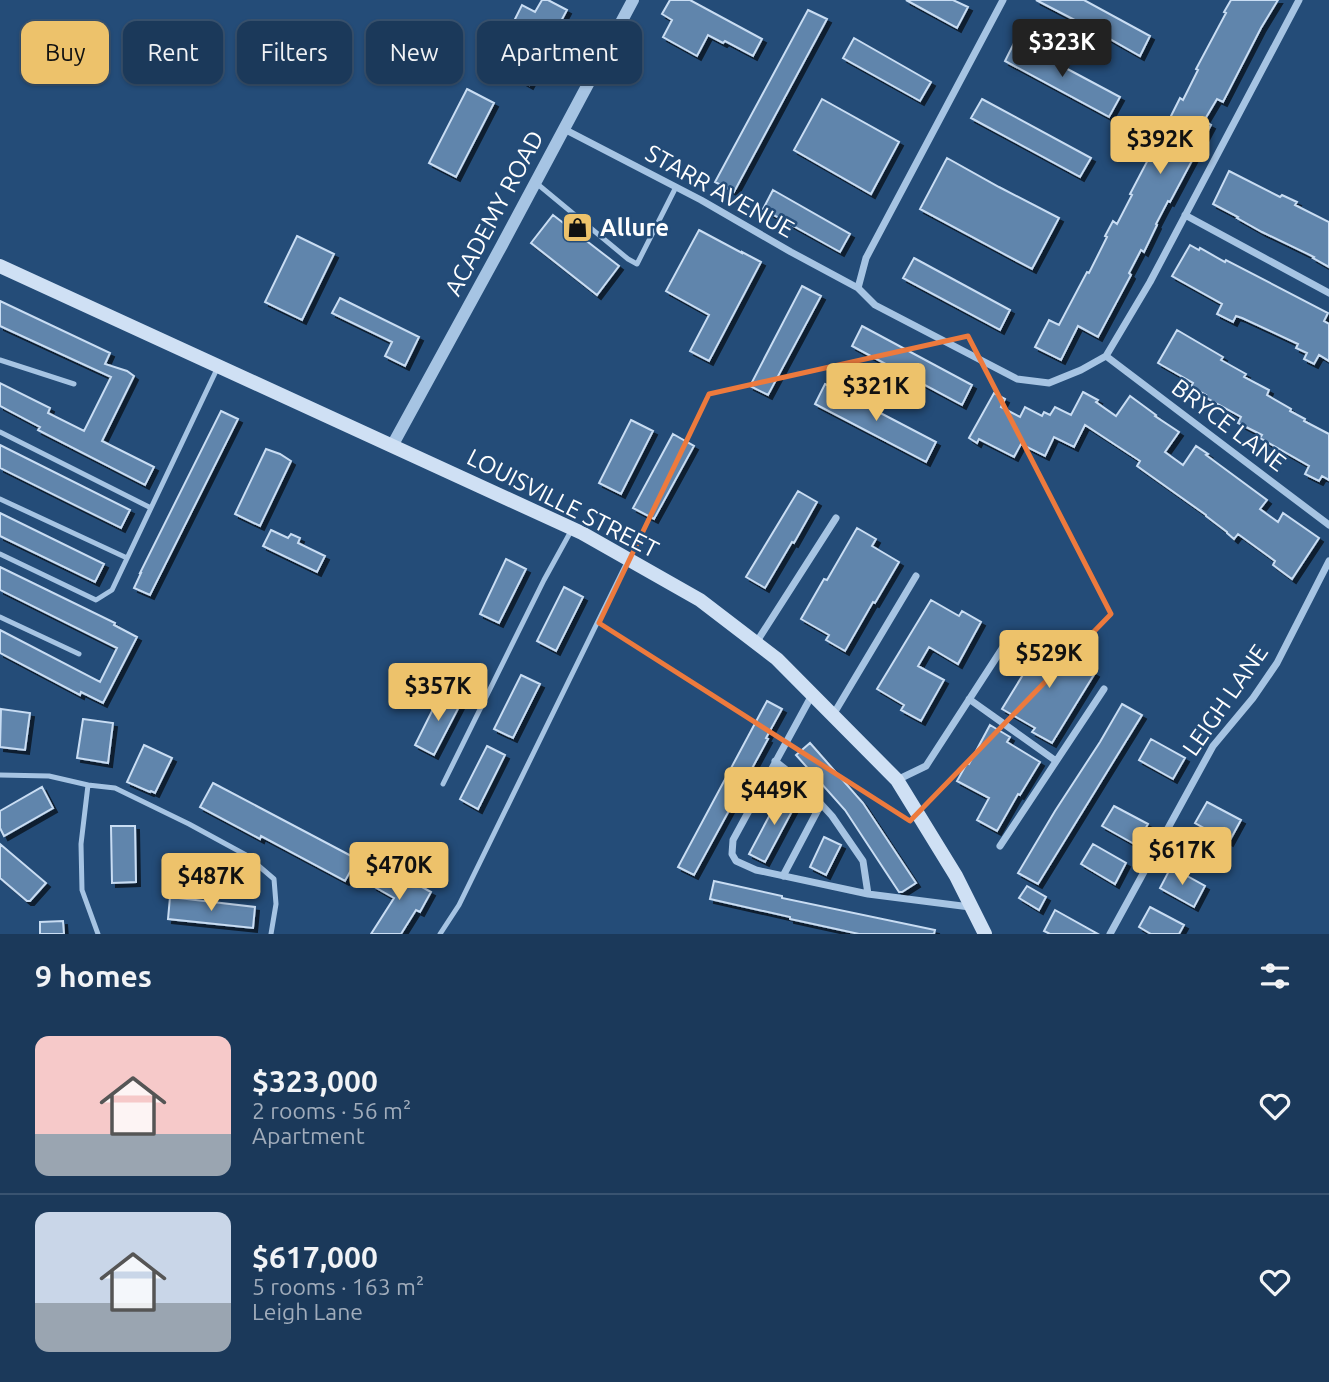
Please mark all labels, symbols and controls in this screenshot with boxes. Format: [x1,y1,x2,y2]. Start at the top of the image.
pin: $323K [1013,20,1111,79]
chip: Buy [21,21,109,84]
chip: Rent [123,21,223,84]
chip: Filters [237,21,352,84]
chip: New [366,21,463,84]
chip: Apartment [477,21,642,84]
text: $323K [1028,29,1096,54]
pin: $392K [1111,116,1209,176]
street label: ACADEMY ROAD [439,126,549,300]
text: $392K [1126,126,1194,151]
street label: STARR AVENUE [641,139,799,243]
shop icon: Allure [560,210,594,244]
place label: Allure [600,214,669,241]
pin: $321K [827,364,925,423]
text: $321K [842,373,910,398]
street label: BRYCE LANE [1167,373,1291,477]
street label: LOUISVILLE STREET [463,443,663,563]
pin: $529K [1000,630,1098,690]
street label: LEIGH LANE [1177,639,1273,761]
text: $529K [1015,640,1083,665]
pin: $357K [389,664,487,723]
text: $357K [404,673,472,698]
pin: $449K [725,768,823,827]
text: $449K [740,777,808,802]
pin: $617K [1133,828,1231,887]
text: $617K [1148,837,1216,862]
pin: $470K [350,842,448,902]
text: $470K [365,852,433,877]
pin: $487K [162,853,260,913]
text: $487K [177,863,245,888]
icon: filters [1256,957,1294,995]
text: 9 homes [35,959,152,993]
icon: home [91,1064,175,1148]
text: $323,000 [252,1064,378,1098]
icon: heart [1256,1087,1294,1125]
text: 2 rooms · 56 m² [252,1098,411,1123]
text: Apartment [252,1123,365,1148]
icon: home [91,1240,175,1324]
text: $617,000 [252,1240,378,1274]
icon: heart [1256,1263,1294,1301]
text: 5 rooms · 163 m² [252,1274,424,1299]
text: Leigh Lane [252,1299,363,1324]

